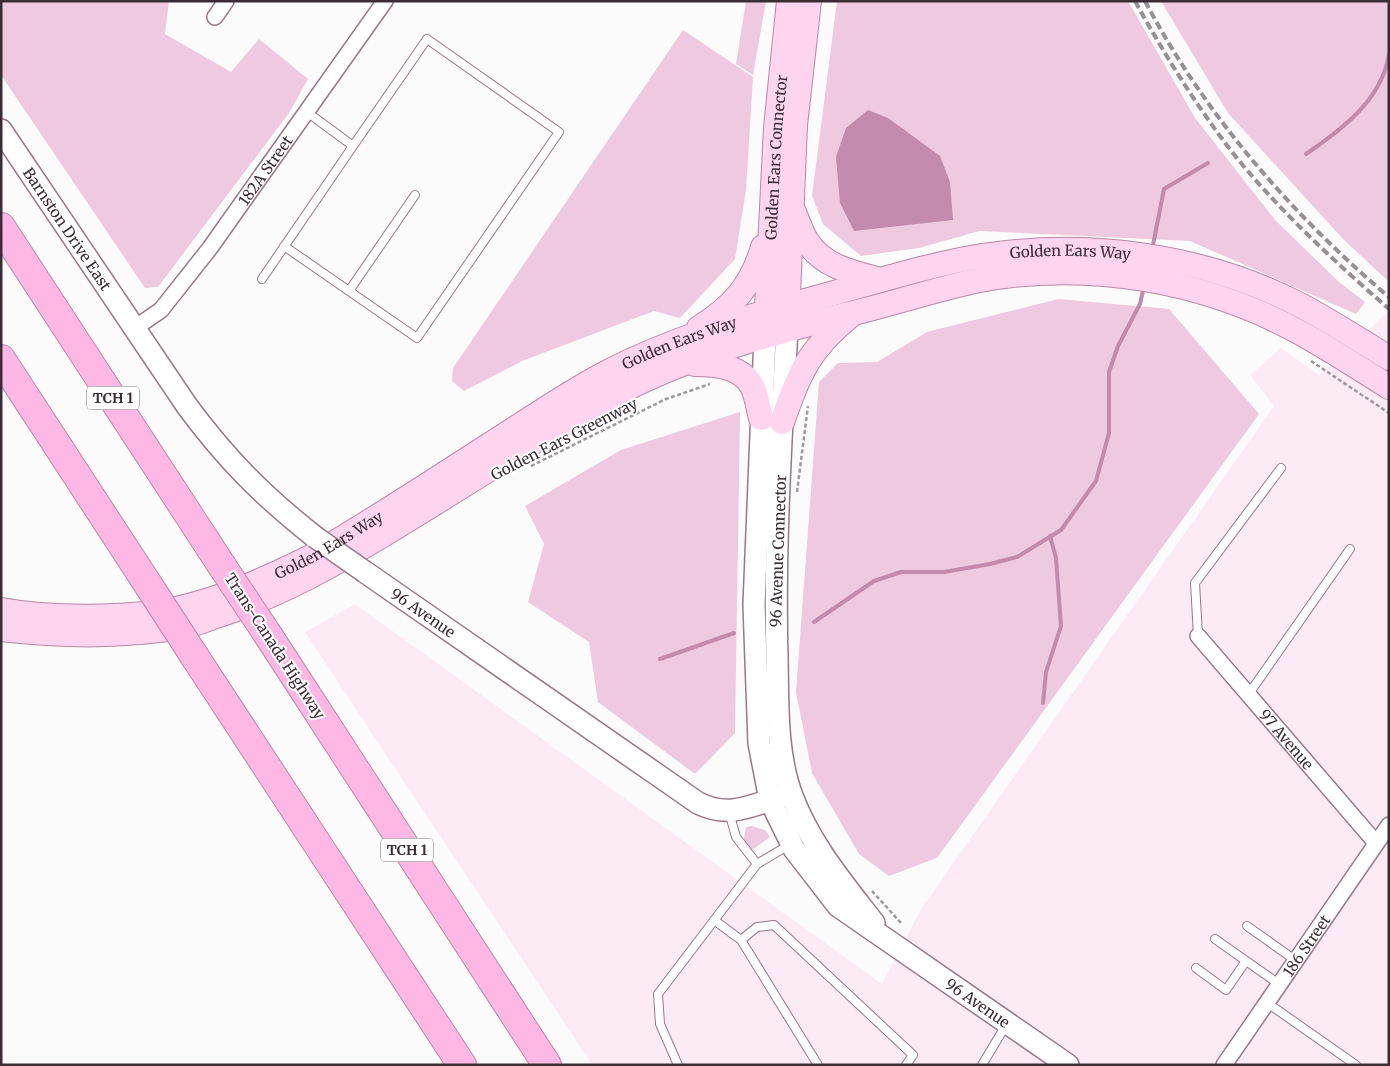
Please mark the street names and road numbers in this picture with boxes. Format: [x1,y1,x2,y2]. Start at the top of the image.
street label: Golden Ears Connector [761,74,791,240]
street label: 182A Street [234,131,296,209]
street label: Barnston Drive East [19,164,116,294]
street label: Golden Ears Way [1009,240,1132,263]
street label: Golden Ears Way [619,312,739,373]
road number: TCH 1 [87,386,139,409]
street label: Golden Ears Greenway [487,394,641,484]
street label: 96 Avenue Connector [766,474,790,628]
street label: Golden Ears Way [271,506,386,583]
street label: Trans-Canada Highway [221,569,330,723]
street label: 96 Avenue [387,583,459,642]
street label: 97 Avenue [1255,705,1318,773]
road number: TCH 1 [381,838,433,862]
street label: 186 Street [1278,911,1334,980]
street label: 96 Avenue [942,974,1014,1032]

